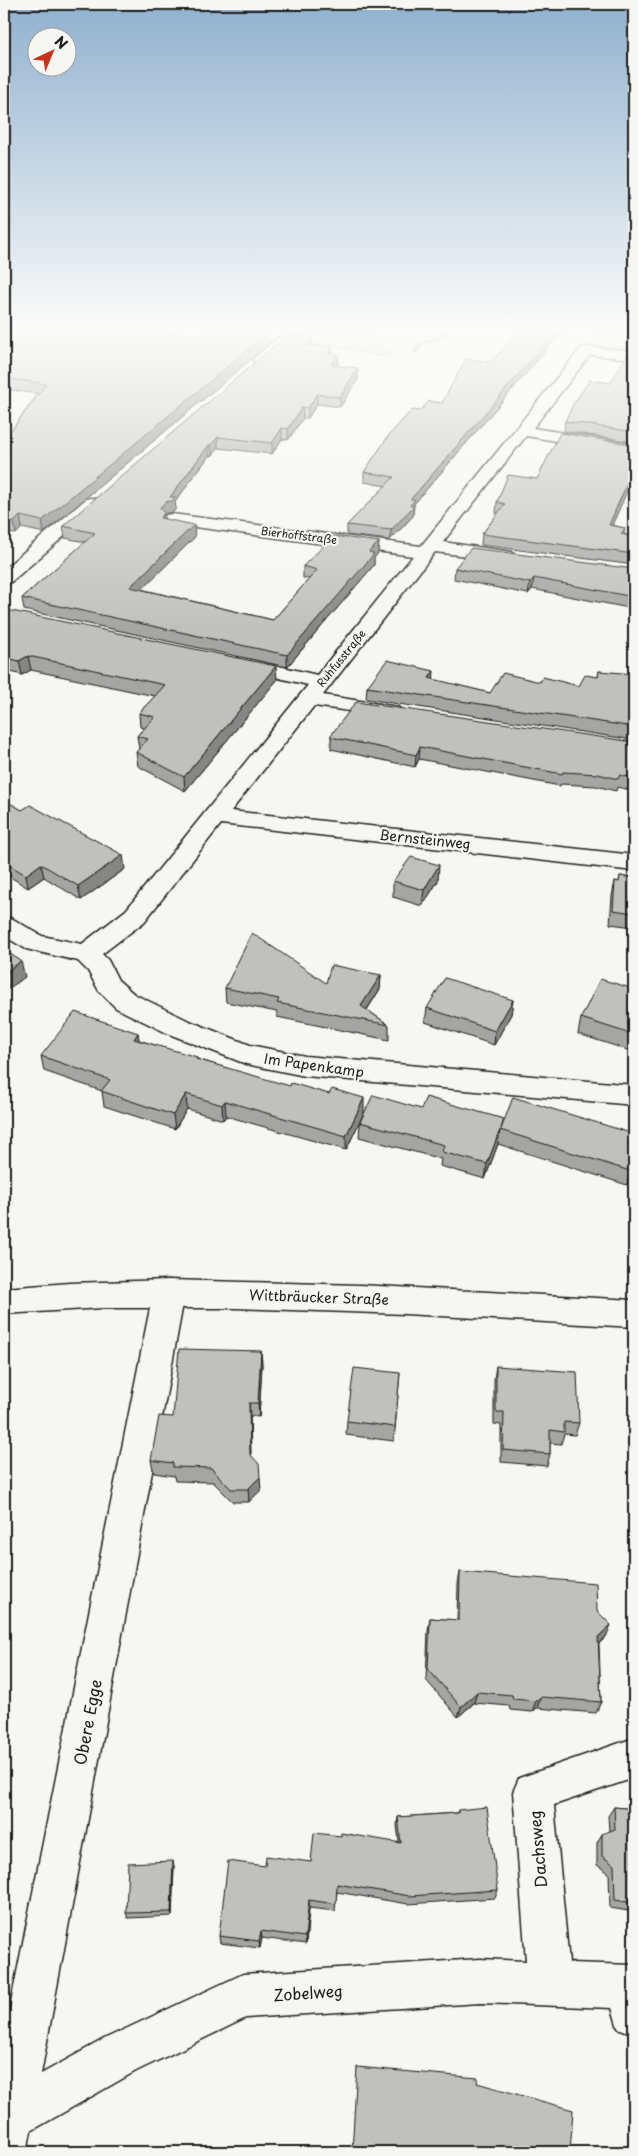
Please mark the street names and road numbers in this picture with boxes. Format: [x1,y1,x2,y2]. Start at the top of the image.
street label: Bierhoffstraße [260,522,338,548]
street label: Ruhfusstraße [312,625,370,690]
street label: Bernsteinweg [378,824,472,854]
street label: Im Papenkamp [263,1048,365,1082]
street label: Wittbräucker Straße [249,1284,389,1310]
street label: Obere Egge [67,1677,107,1767]
street label: Dachsweg [522,1809,552,1889]
street label: Zobelweg [272,1978,344,2006]

